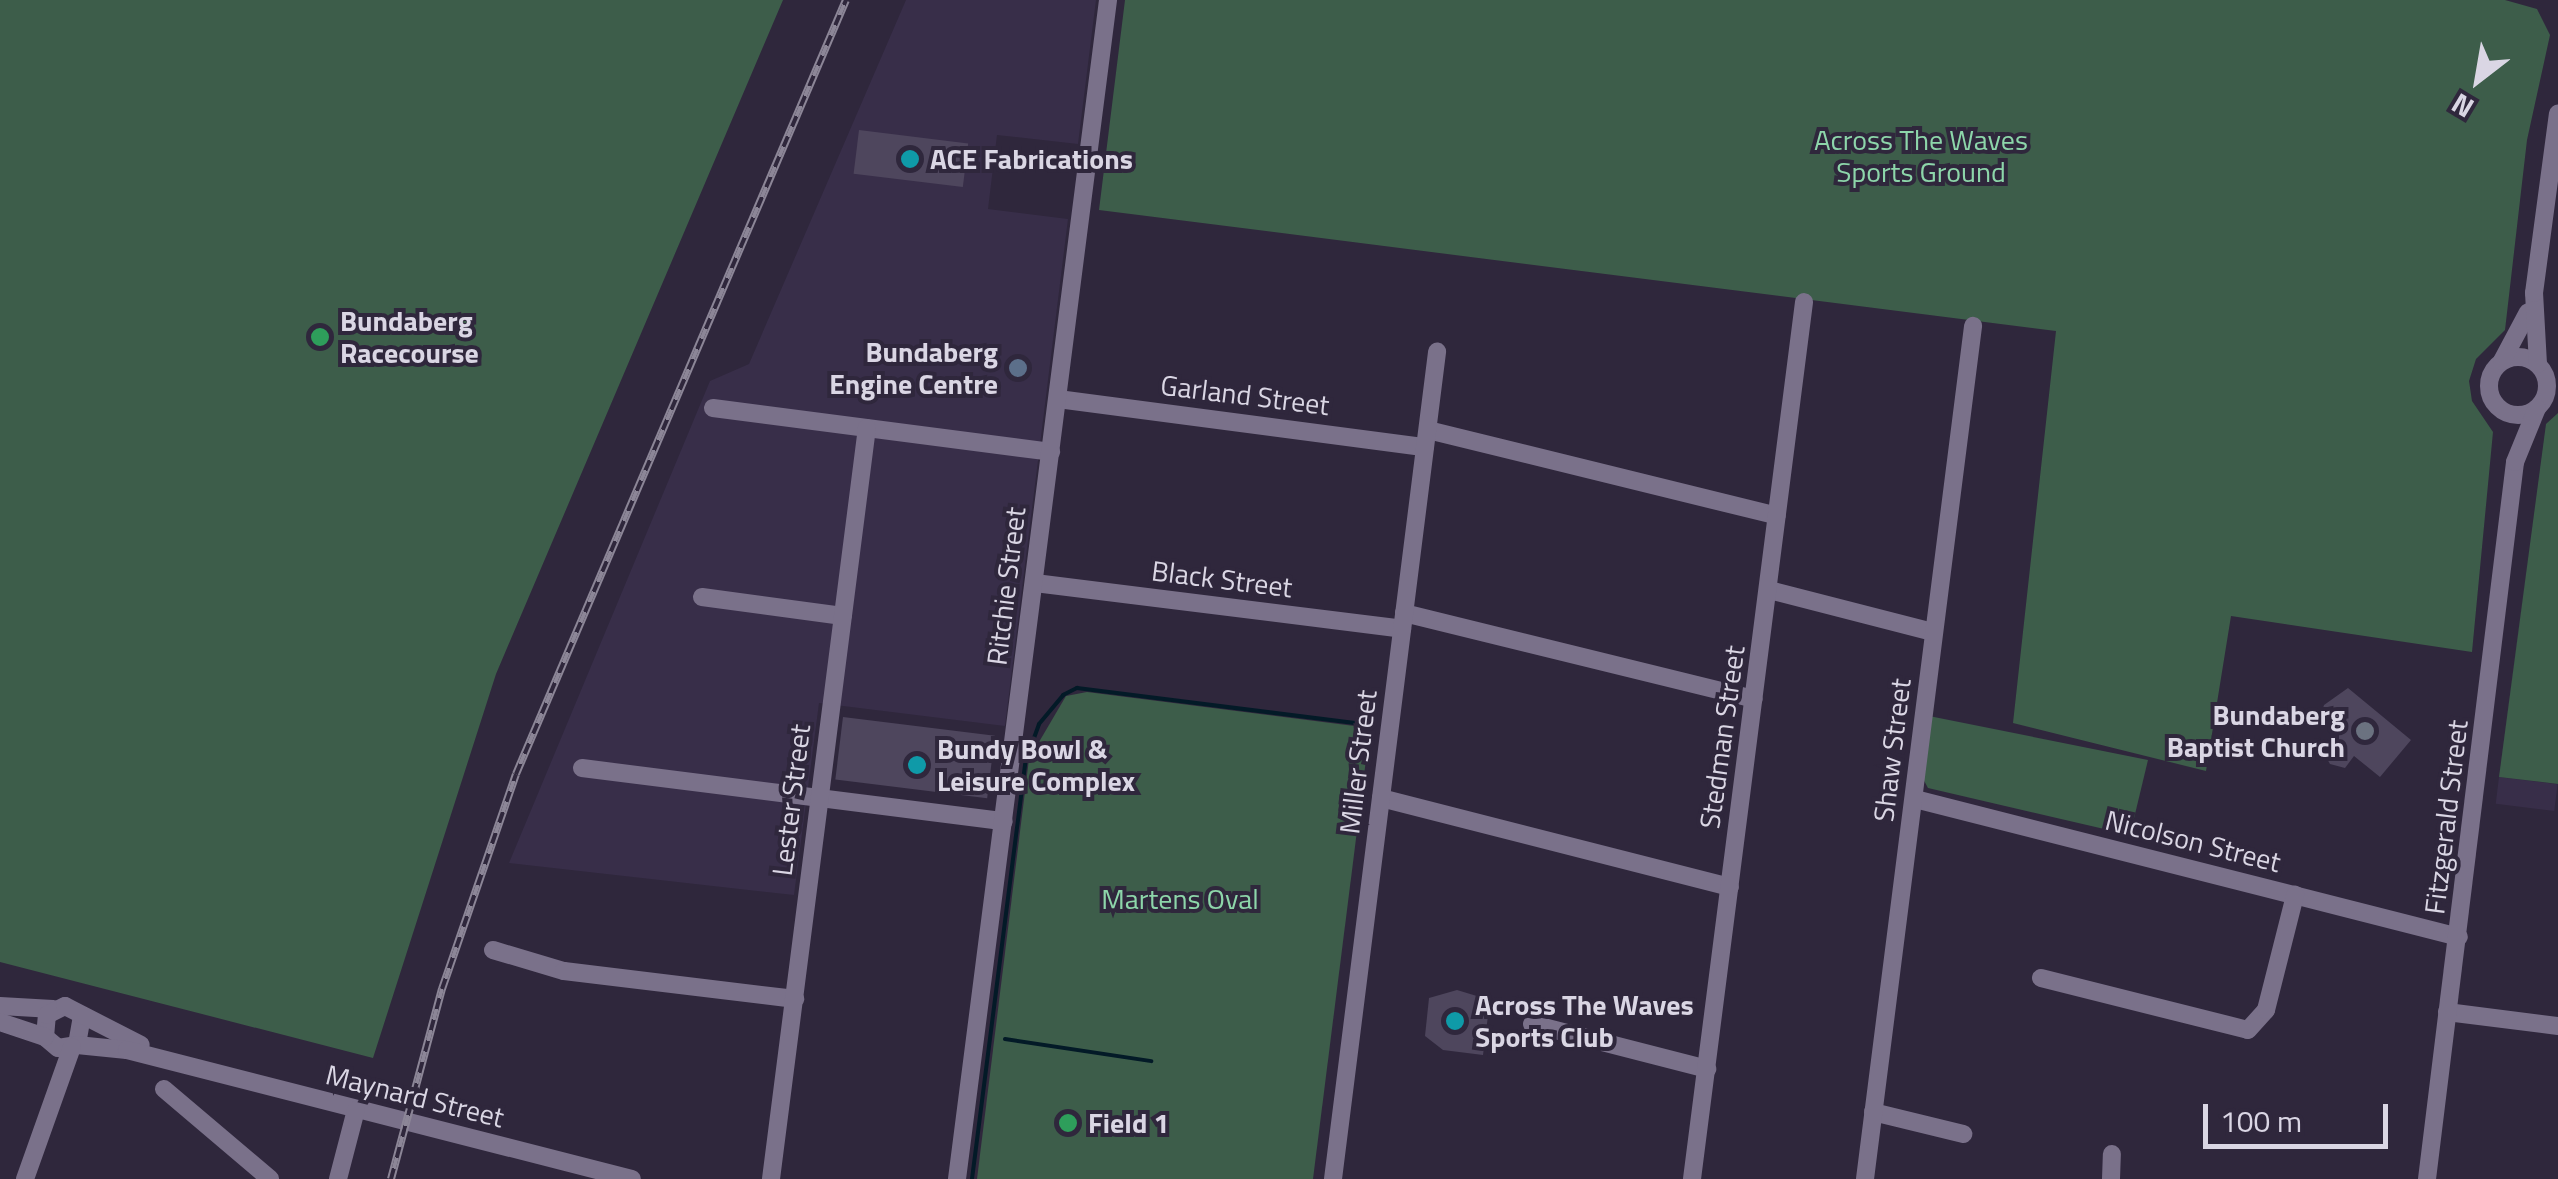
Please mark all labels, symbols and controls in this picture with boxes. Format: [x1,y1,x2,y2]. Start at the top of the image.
north arrow [2428,30,2528,130]
text: N [2443,83,2482,130]
park label: Across The Waves Sports Ground [1814,123,2028,189]
place label: ACE Fabrications [930,142,1133,176]
marker: ACE Fabrications [899,148,921,170]
place label: Bundaberg Racecourse [340,304,479,370]
marker: Bundaberg Racecourse [309,326,331,348]
place label: Bundaberg Engine Centre [829,335,998,401]
marker: Bundaberg Engine Centre [1007,357,1029,379]
street label: Garland Street [1159,368,1331,422]
street label: Ritchie Street [980,505,1032,667]
street label: Black Street [1150,554,1294,604]
street label: Stedman Street [1693,643,1751,831]
street label: Shaw Street [1867,677,1917,823]
street label: Miller Street [1333,688,1383,836]
place label: Bundaberg Baptist Church [2167,698,2345,764]
street label: Fitzgerald Street [2417,718,2475,916]
marker: Bundaberg Baptist Church [2354,720,2376,742]
street label: Lester Street [765,722,817,878]
place label: Bundy Bowl & Leisure Complex [937,732,1135,798]
marker: Bundy Bowl & Leisure Complex [906,754,928,776]
street label: Nicolson Street [2102,803,2284,879]
park label: Martens Oval [1101,882,1259,916]
place label: Across The Waves Sports Club [1475,988,1694,1054]
marker: Across The Waves Sports Club [1444,1010,1466,1032]
street label: Maynard Street [322,1058,508,1134]
scale bar [2208,1084,2393,1146]
text: 100 m [2220,1098,2302,1144]
place label: Field 1 [1088,1106,1169,1140]
marker: Field 1 [1057,1112,1079,1134]

